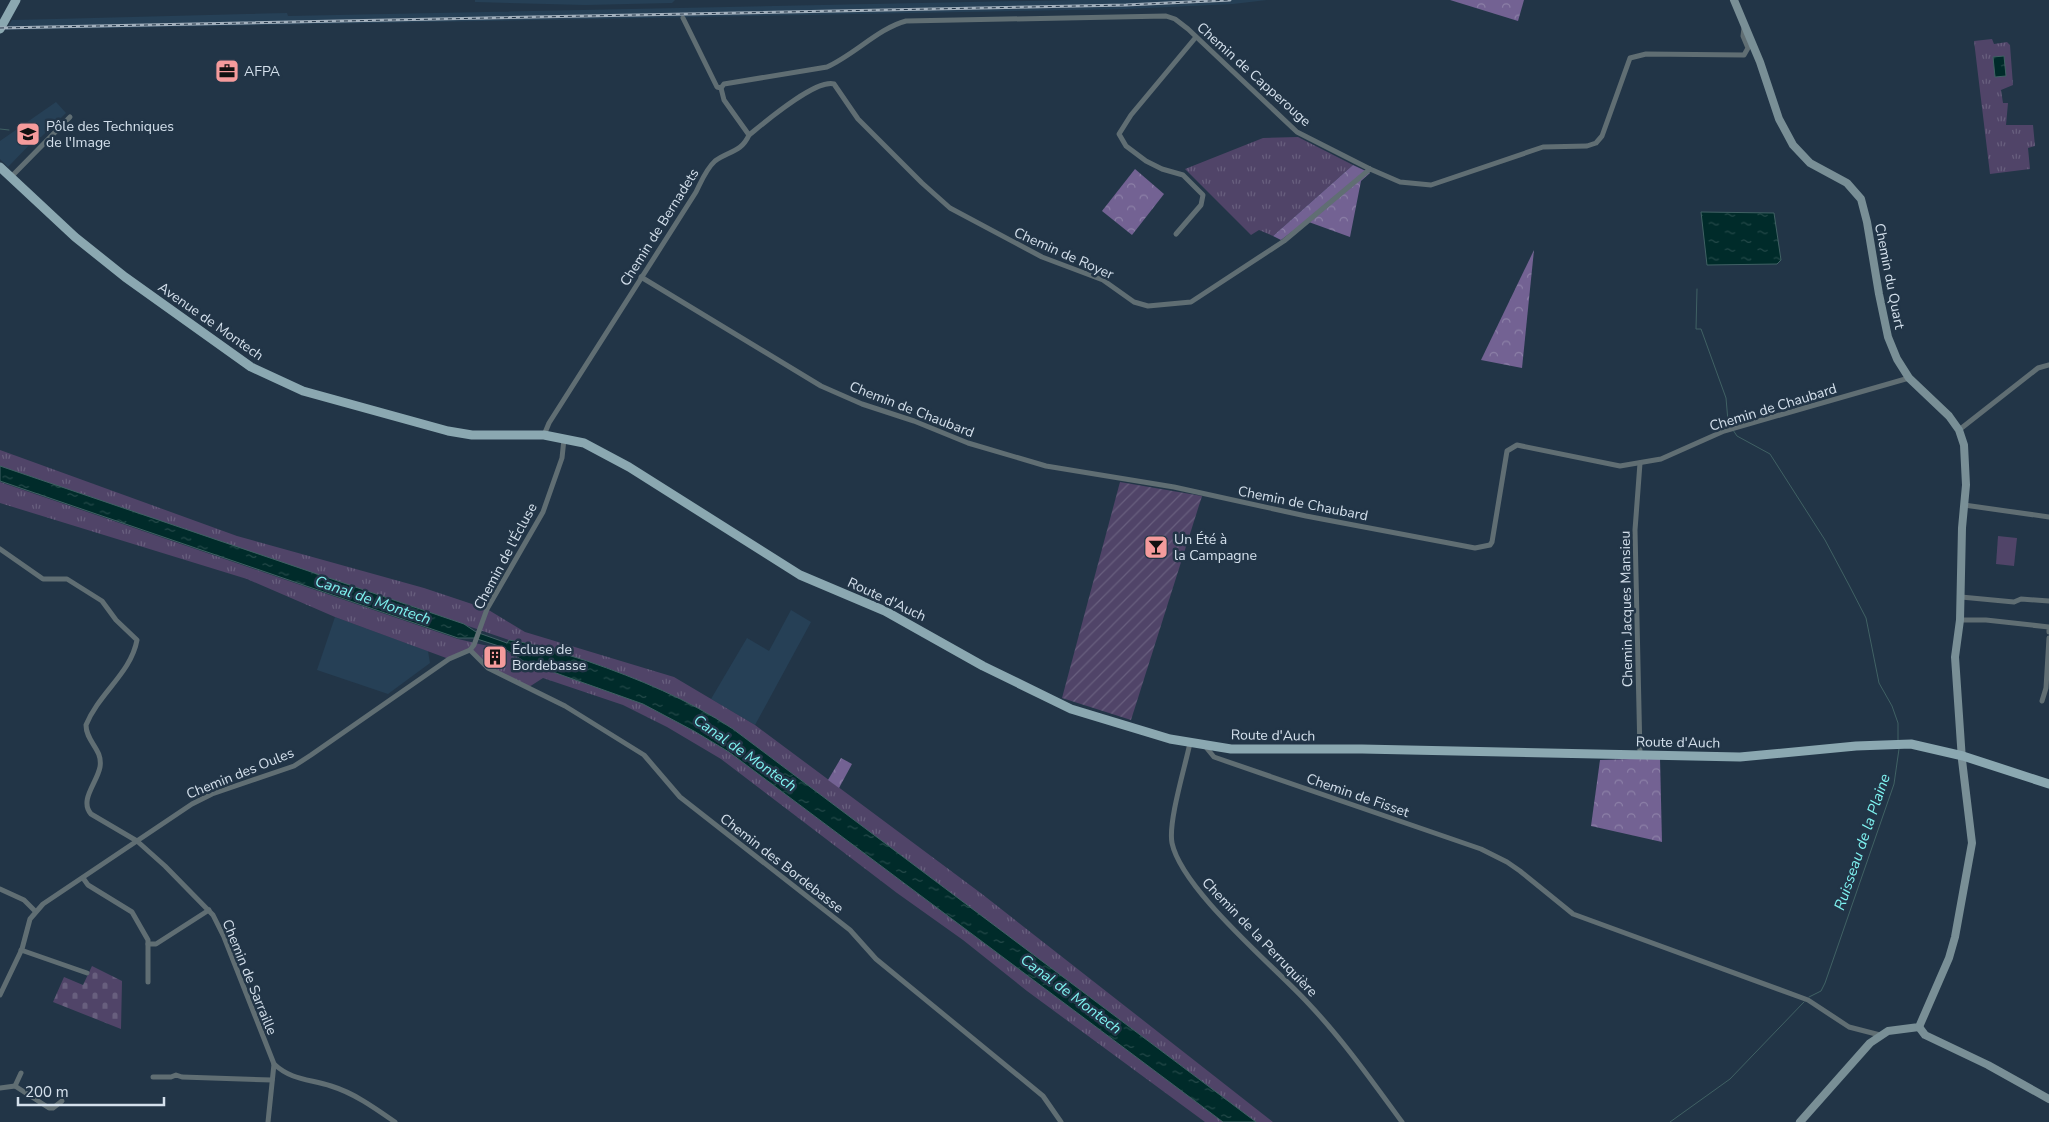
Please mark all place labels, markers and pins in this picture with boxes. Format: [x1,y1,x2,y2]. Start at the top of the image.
office icon: AFPA [214,58,240,84]
place label: AFPA [244,62,280,81]
place label: Pôle des Techniques de l'Image [46,117,174,152]
school or university icon: Pôle des Techniques de l'Image [15,121,41,147]
place label: Un Été à la Campagne [1174,530,1257,565]
bar icon: Un Été à la Campagne [1143,534,1169,560]
place label: Écluse de Bordebasse [512,640,586,675]
building icon: Écluse de Bordebasse [482,644,508,670]

